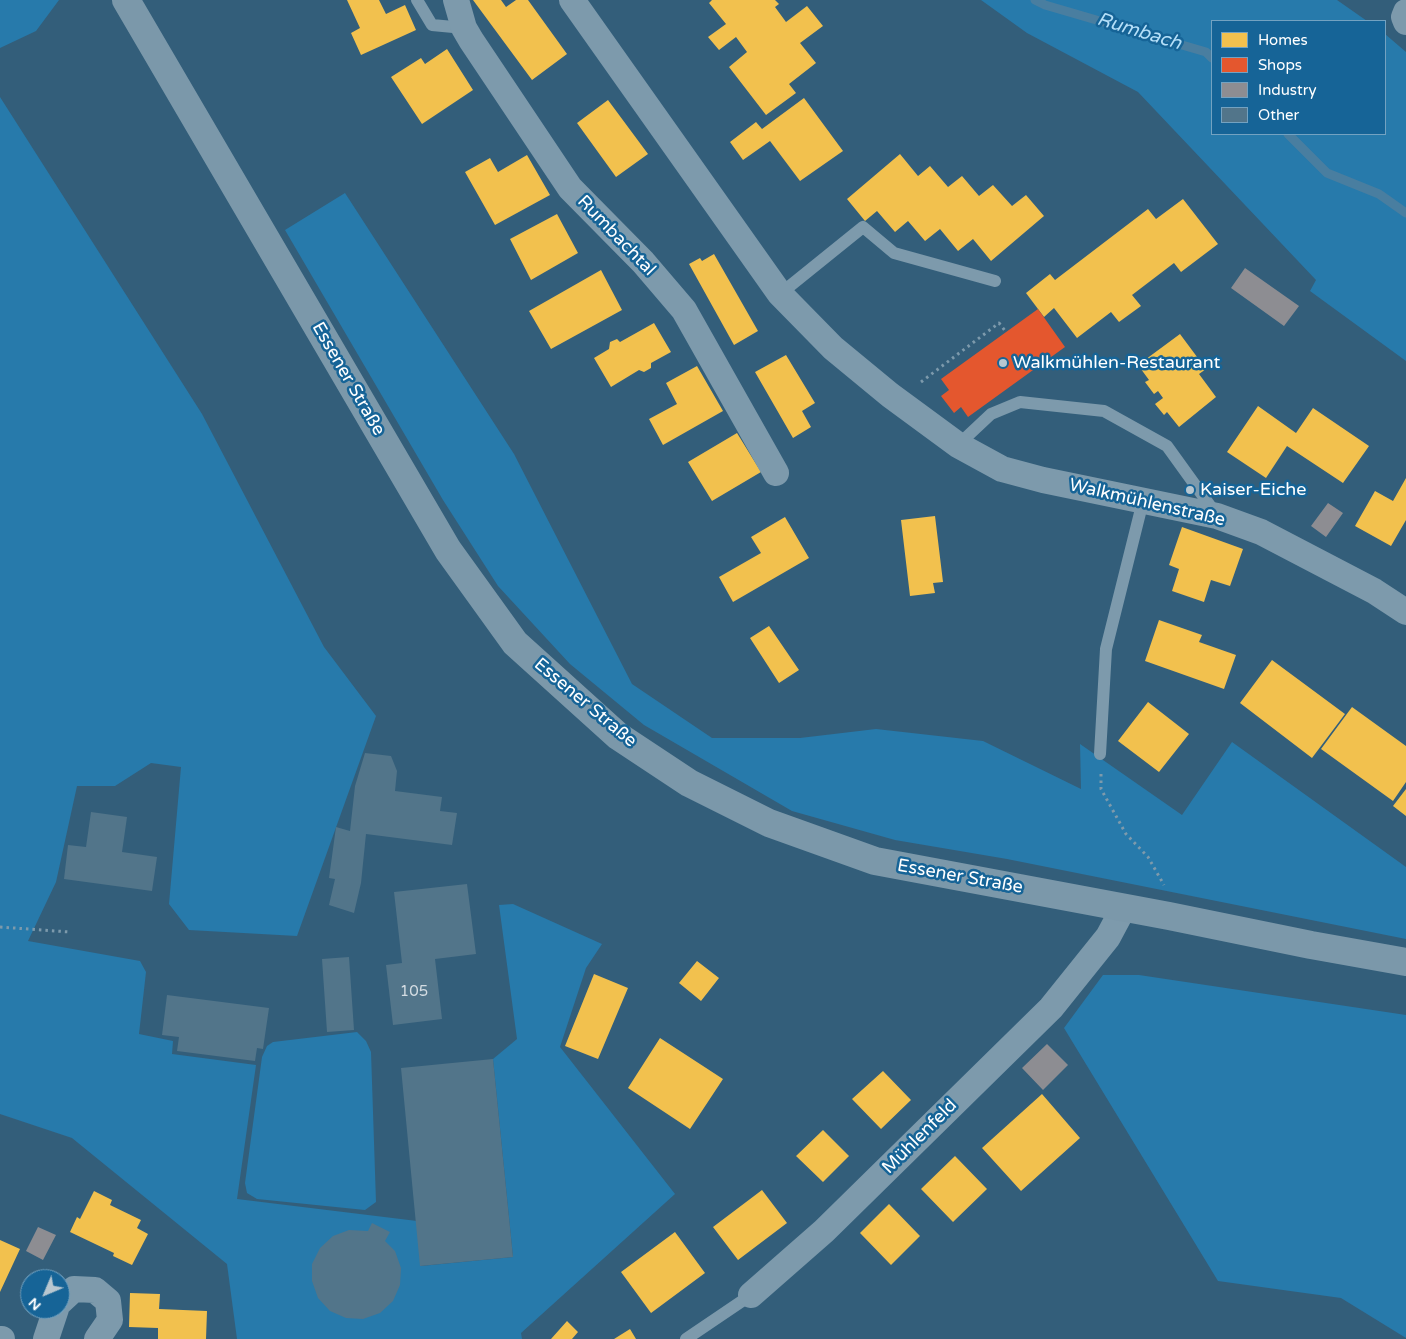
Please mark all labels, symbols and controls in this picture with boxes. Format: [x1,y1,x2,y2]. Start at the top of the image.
water label: Rumbach [1094,8,1184,56]
legend [1211,20,1386,135]
text: Homes [1258,31,1308,49]
text: Shops [1258,56,1302,74]
text: Industry [1258,81,1317,99]
text: Other [1258,106,1299,124]
street label: Rumbachtal [572,191,660,281]
street label: Essener Straße [307,318,389,440]
place label: Walkmühlen-Restaurant [1013,352,1220,374]
marker: Walkmühlen-Restaurant [997,357,1009,369]
street label: Walkmühlenstraße [1067,475,1227,531]
place label: Kaiser-Eiche [1200,479,1306,501]
marker: Kaiser-Eiche [1184,484,1196,496]
street label: Essener Straße [529,654,641,752]
street label: Essener Straße [895,855,1025,899]
house number: 105 [400,983,428,1001]
street label: Mühlenfeld [878,1095,962,1179]
north arrow [20,1269,70,1319]
text: N [25,1294,45,1314]

